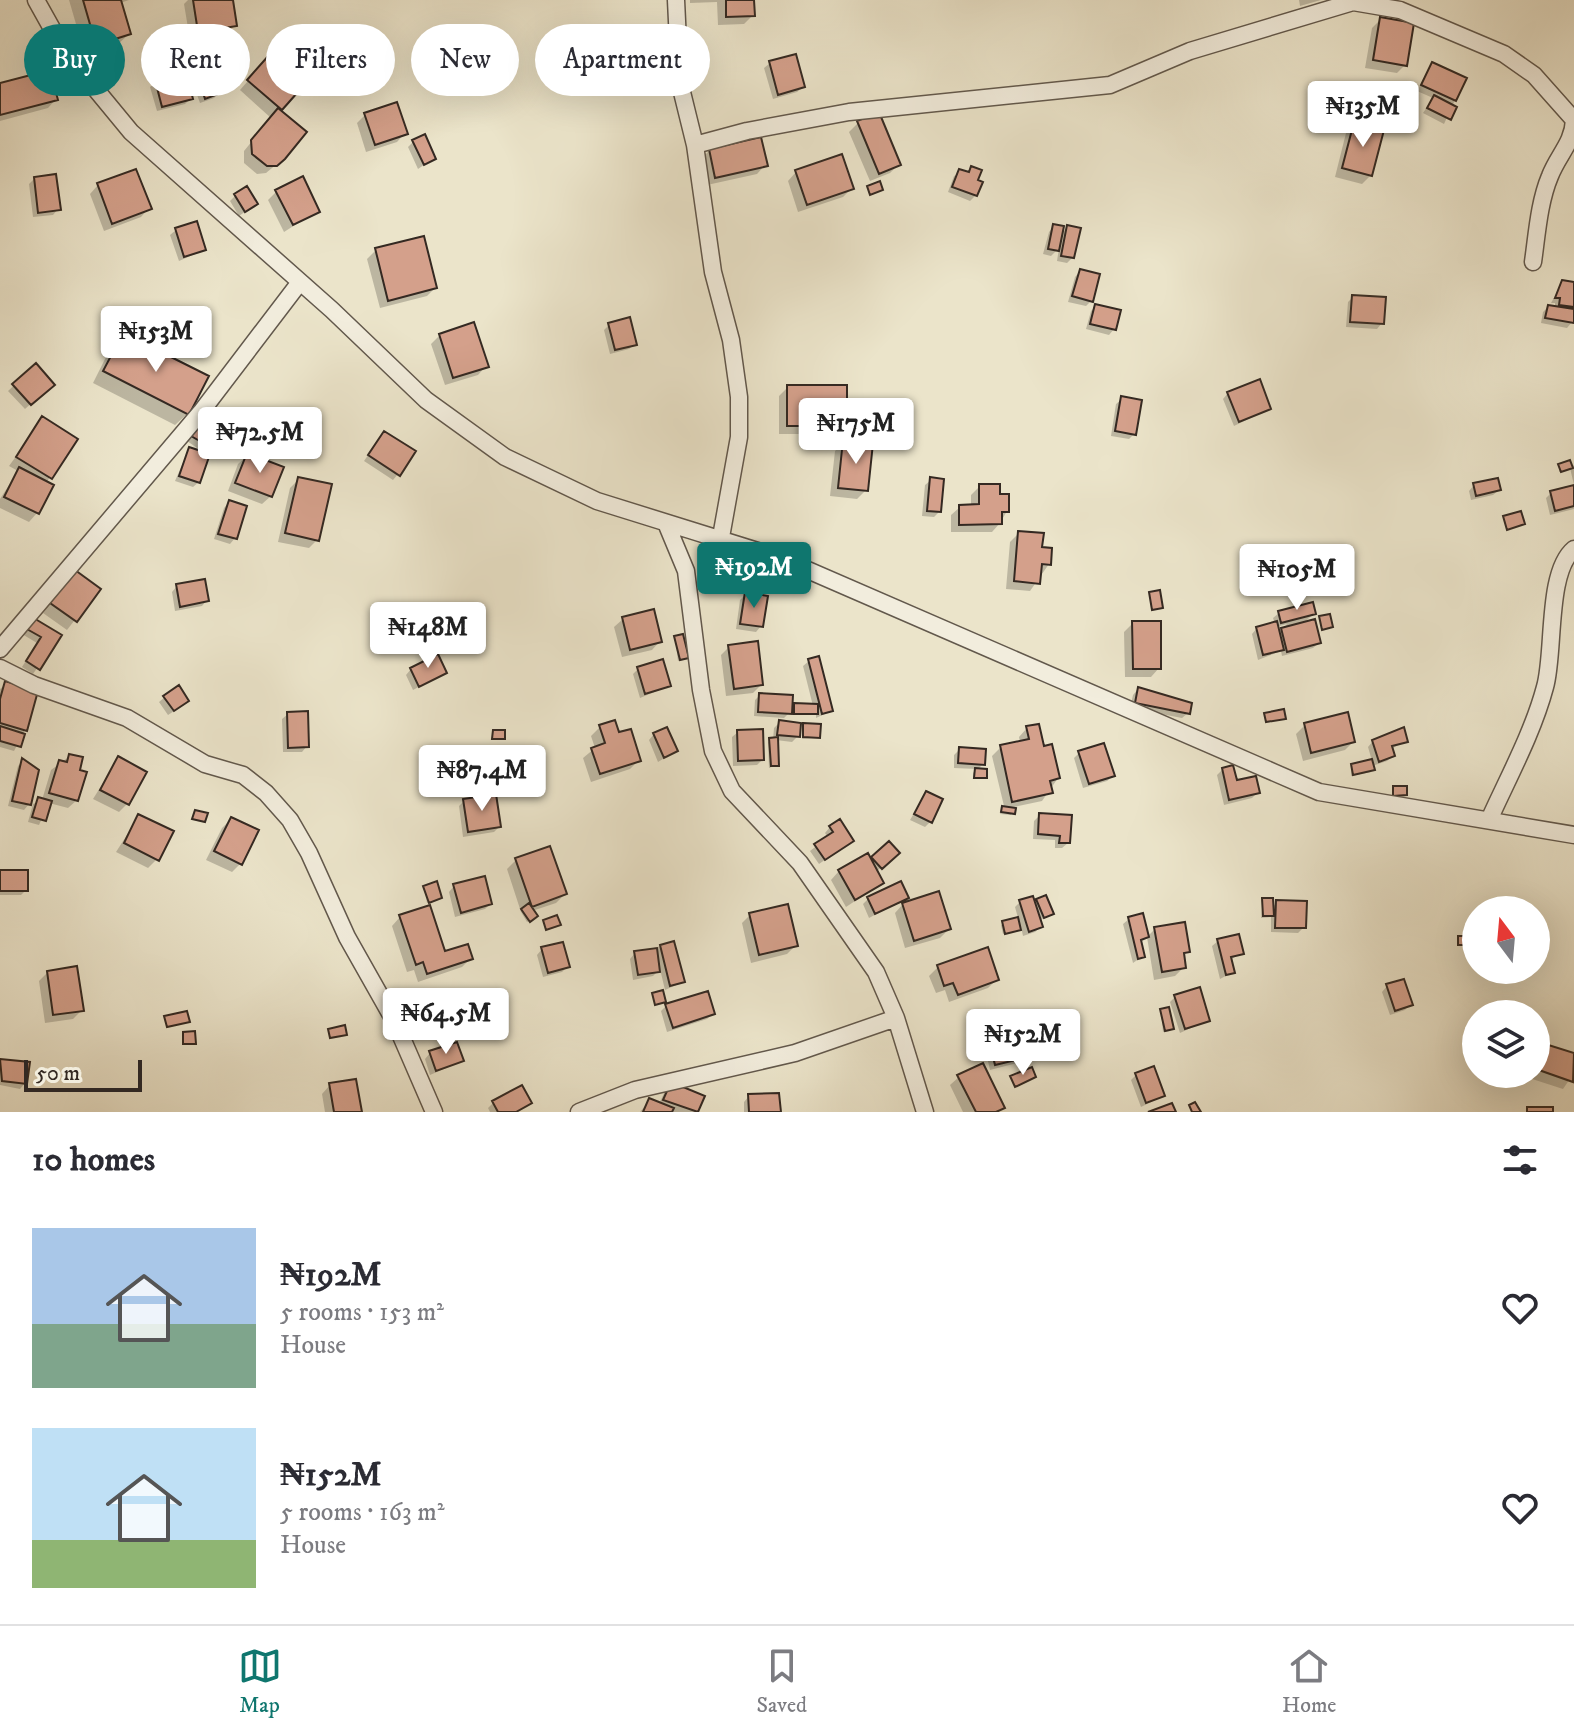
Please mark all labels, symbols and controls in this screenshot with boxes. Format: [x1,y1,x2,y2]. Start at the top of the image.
chip: Buy [24,24,125,96]
chip: Rent [141,24,250,96]
chip: Filters [266,24,395,96]
chip: New [411,24,519,96]
chip: Apartment [535,24,710,96]
pin: ₦135M [1307,81,1419,149]
text: ₦135M [1326,90,1400,123]
pin: ₦153M [100,306,212,374]
text: ₦153M [119,315,193,348]
pin: ₦175M [800,398,912,466]
pin: ₦72.5M [195,407,325,475]
text: ₦175M [817,407,895,440]
text: ₦72.5M [216,416,304,449]
pin: ₦192M [698,542,810,610]
pin: ₦105M [1241,544,1353,612]
text: ₦192M [715,551,793,584]
text: ₦105M [1258,553,1336,586]
pin: ₦148M [372,602,484,670]
text: ₦148M [388,611,468,644]
pin: ₦87.4M [417,745,547,813]
text: ₦87.4M [437,754,527,787]
north arrow [1462,896,1550,984]
map controls [1462,896,1550,1088]
pin: ₦64.5M [381,988,511,1056]
text: ₦64.5M [401,997,491,1030]
button: layers [1462,1000,1550,1088]
pin: ₦152M [967,1009,1079,1077]
text: ₦152M [984,1018,1062,1051]
scale bar [24,1056,142,1092]
text: 50 m [36,1060,80,1087]
icon: filters [1498,1138,1542,1182]
text: 10 homes [32,1139,155,1181]
text: ₦192M [280,1254,382,1296]
icon: home [96,1260,192,1356]
icon: heart [1498,1286,1542,1330]
text: 5 rooms · 153 m² [280,1296,444,1329]
text: House [280,1329,346,1362]
text: ₦152M [280,1454,382,1496]
icon: home [96,1460,192,1556]
icon: heart [1498,1486,1542,1530]
text: 5 rooms · 163 m² [280,1496,445,1529]
text: House [280,1529,346,1562]
tab: Map [238,1644,282,1719]
tab: Saved [757,1644,807,1719]
tab: Home [1282,1644,1336,1719]

